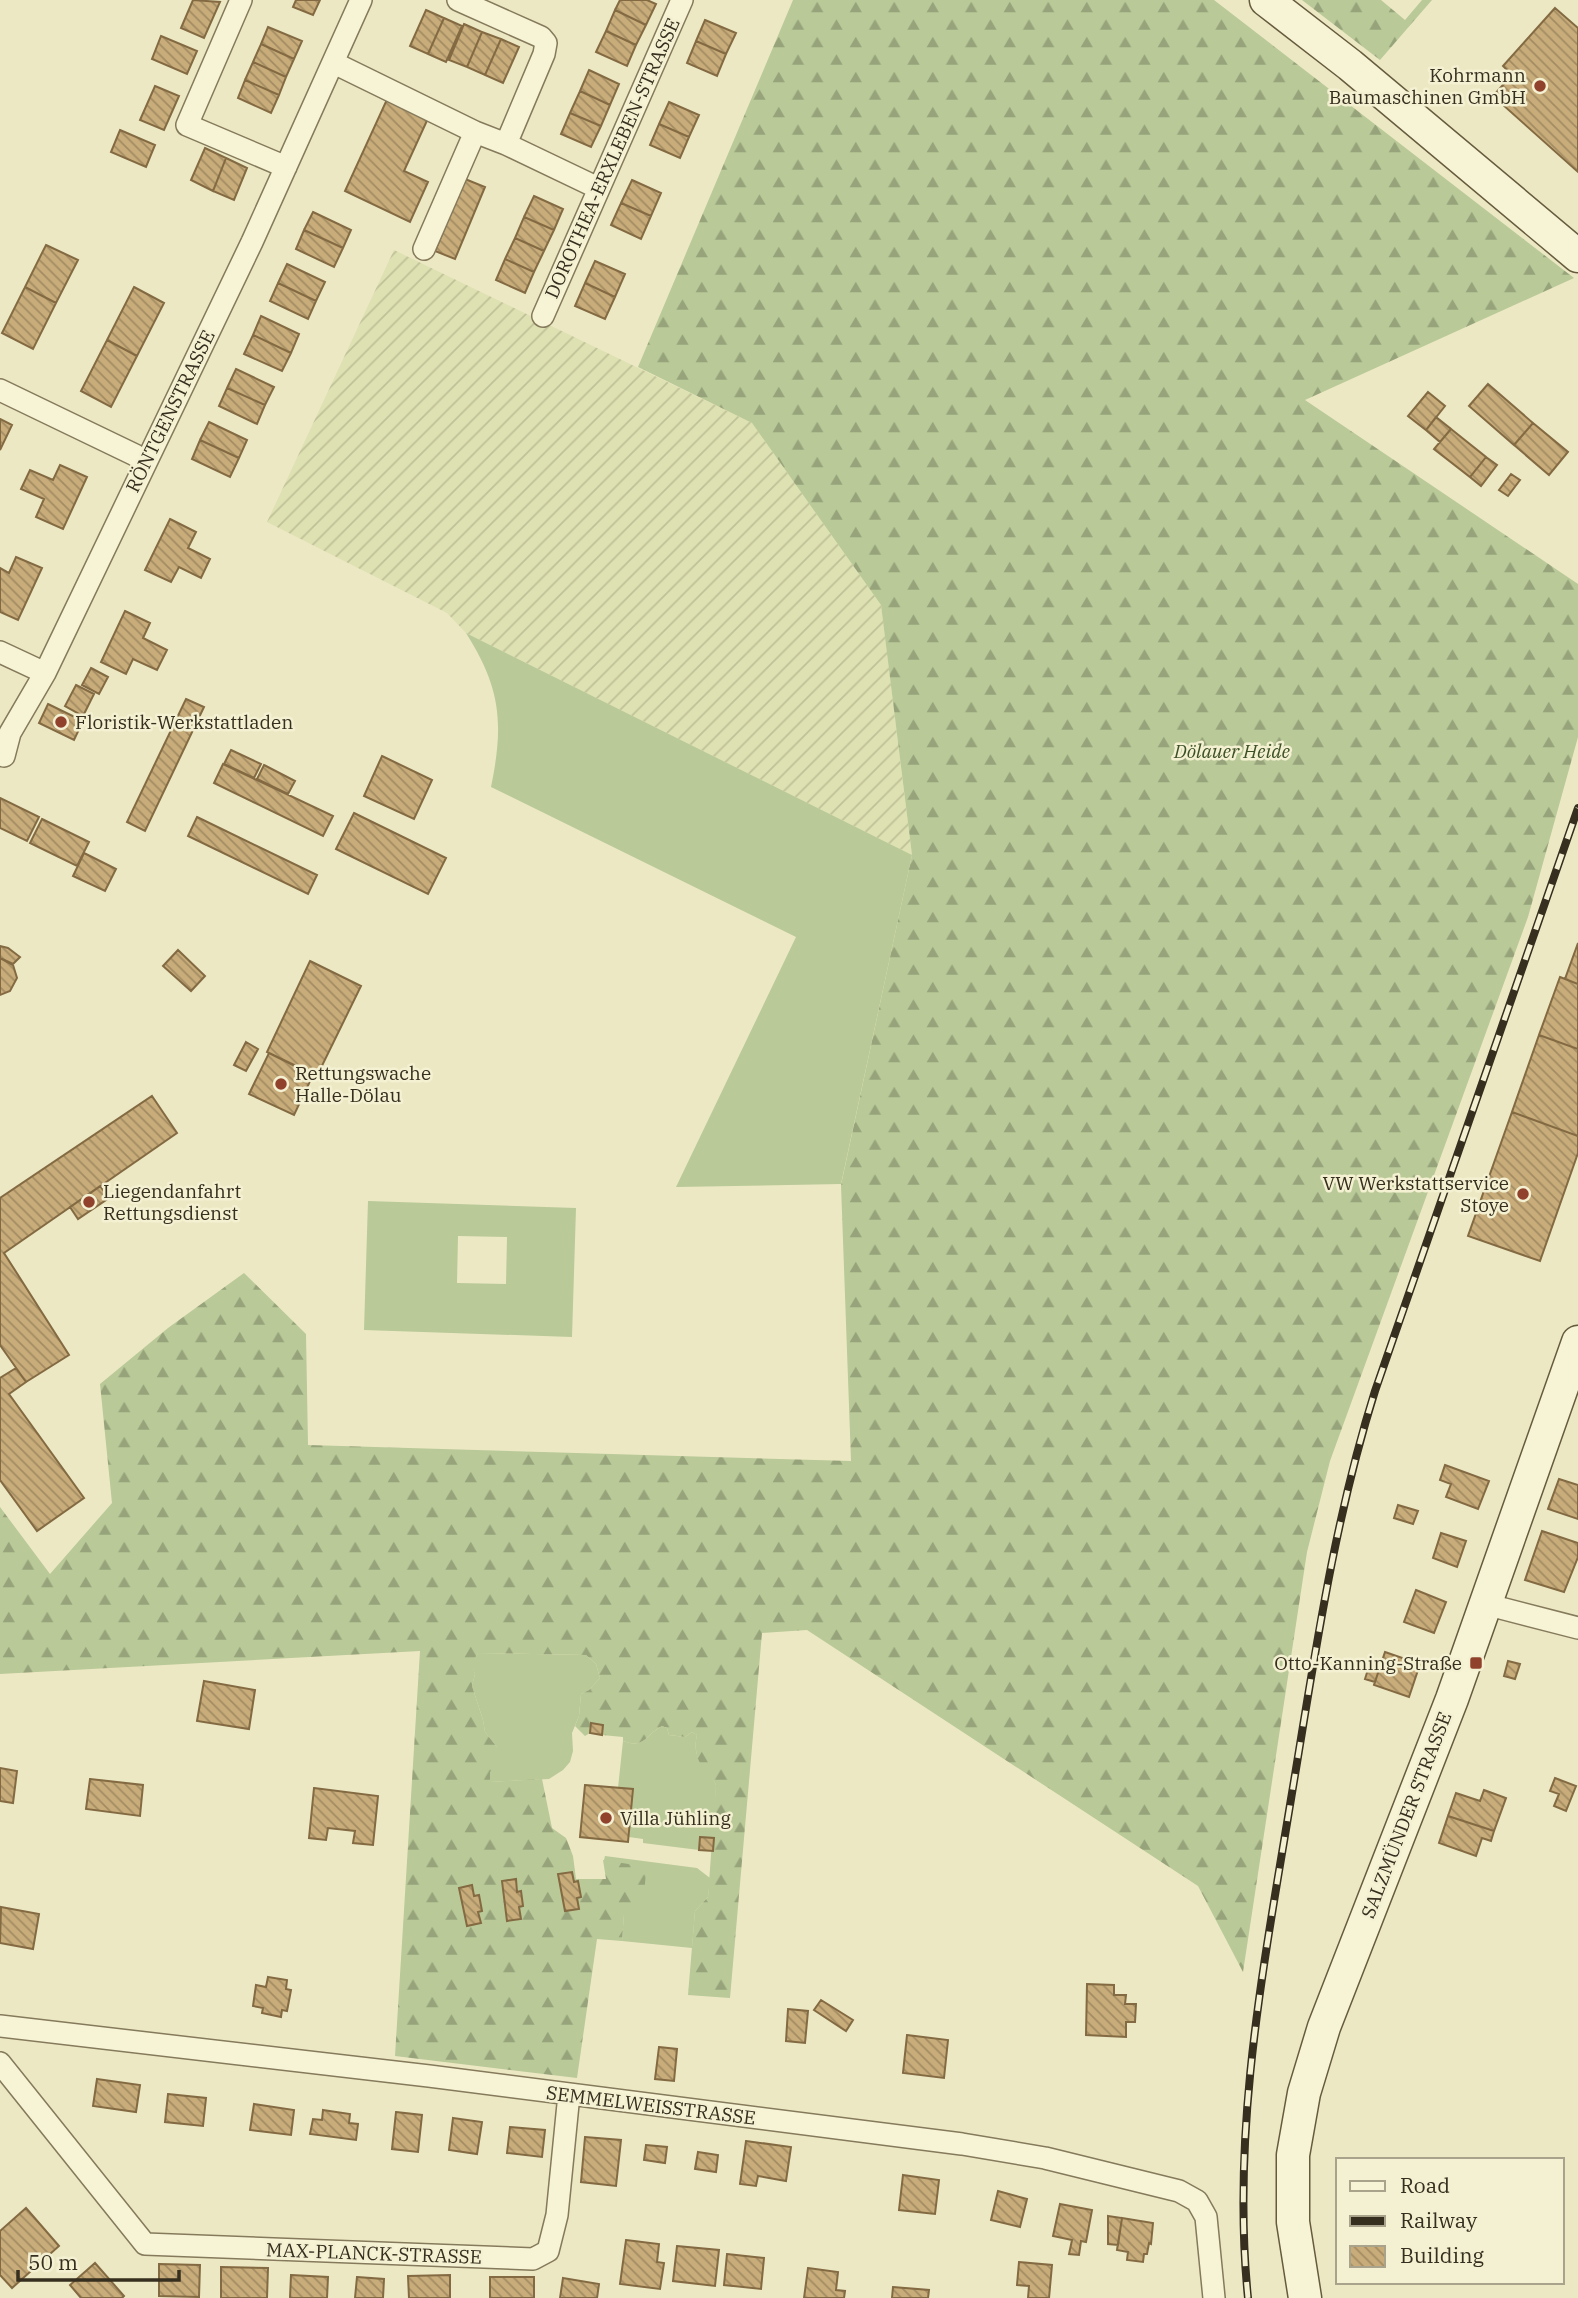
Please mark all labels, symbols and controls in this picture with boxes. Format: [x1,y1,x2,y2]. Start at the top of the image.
street label: DOROTHEA-ERXLEBEN-STRASSE [539,14,685,302]
place label: Kohrmann Baumaschinen GmbH [1329,63,1526,109]
marker: Kohrmann Baumaschinen GmbH [1532,78,1548,94]
street label: RÖNTGENSTRASSE [120,326,220,496]
place label: Floristik-Werkstattladen [75,710,293,734]
marker: Floristik-Werkstattladen [53,714,69,730]
park label: Dölauer Heide [1173,739,1290,763]
place label: Rettungswache Halle-Dölau [295,1061,431,1107]
marker: Rettungswache Halle-Dölau [273,1076,289,1092]
place label: VW Werkstattservice Stoye [1323,1171,1509,1217]
place label: Liegendanfahrt Rettungsdienst [103,1179,241,1225]
marker: VW Werkstattservice Stoye [1515,1186,1531,1202]
marker: Liegendanfahrt Rettungsdienst [81,1194,97,1210]
place label: Otto-Kanning-Straße [1274,1651,1462,1675]
marker: Otto-Kanning-Straße [1468,1655,1484,1671]
street label: SALZMÜNDER STRASSE [1356,1708,1456,1922]
place label: Villa Jühling [620,1806,731,1830]
marker: Villa Jühling [598,1810,614,1826]
street label: SEMMELWEISSTRASSE [545,2080,757,2130]
legend [1336,2158,1564,2284]
text: Road [1400,2171,1450,2199]
text: Railway [1400,2206,1478,2234]
street label: MAX-PLANCK-STRASSE [266,2237,482,2269]
scale bar [18,2238,178,2282]
text: Building [1400,2241,1485,2269]
text: 50 m [28,2248,78,2276]

